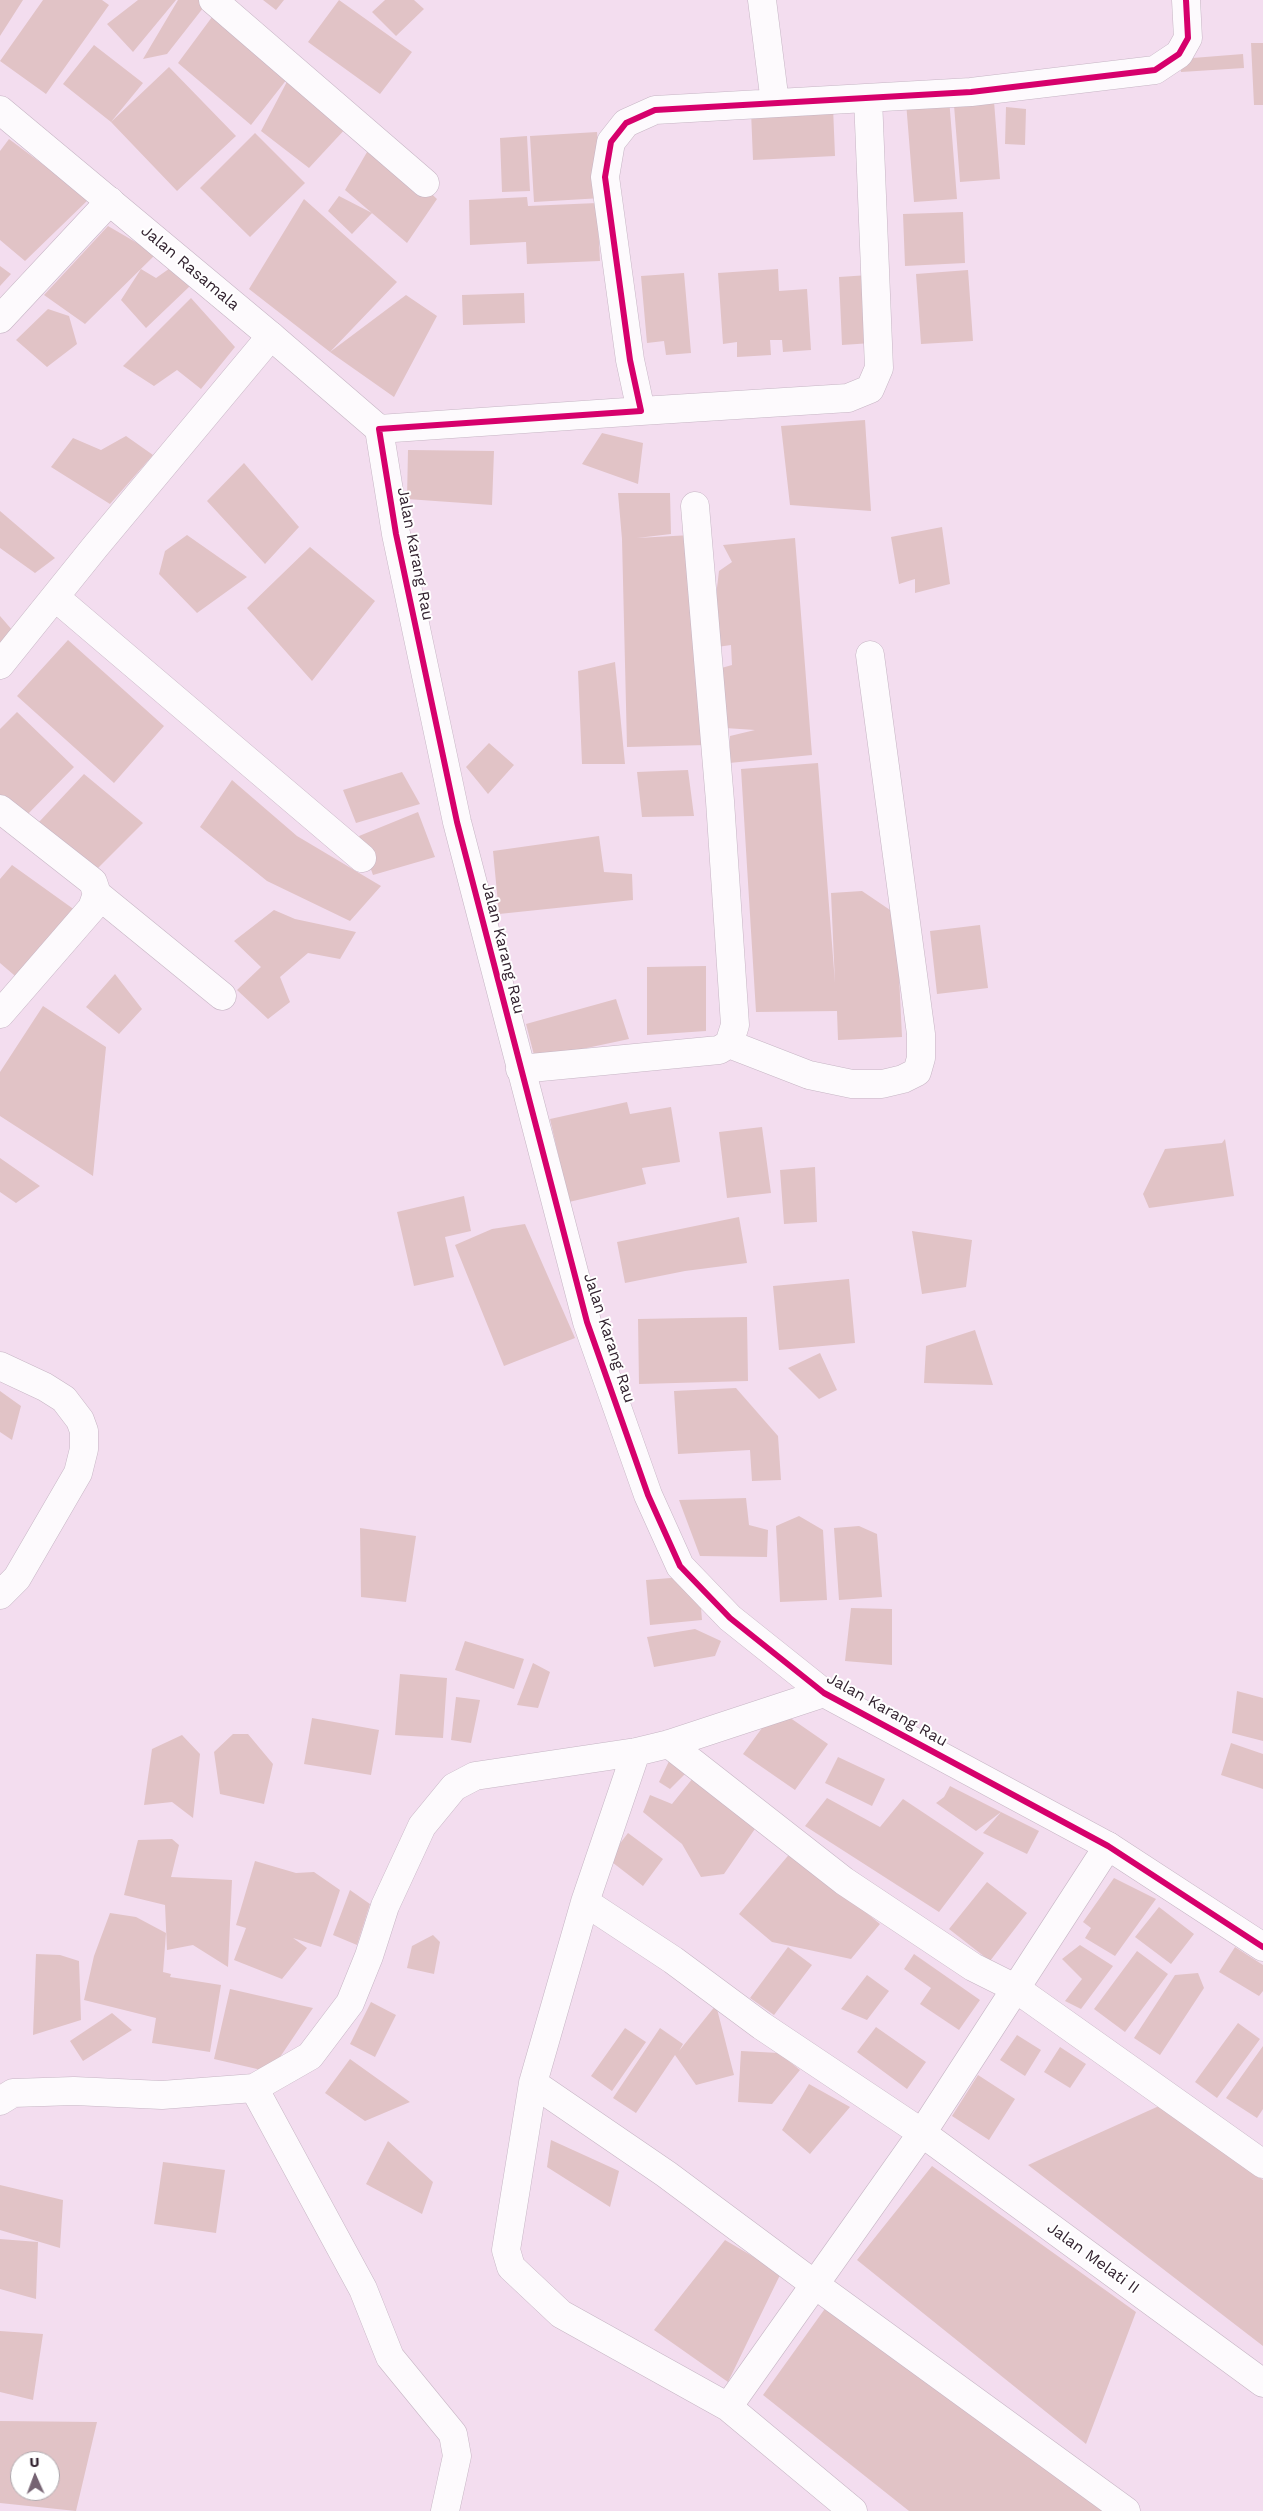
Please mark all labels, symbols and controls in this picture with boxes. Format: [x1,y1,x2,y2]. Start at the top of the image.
street label: Jalan Rasamala [137,221,243,315]
street label: Jalan Karang Rau [393,486,437,622]
street label: Jalan Karang Rau [477,880,529,1016]
street label: Jalan Karang Rau [579,1271,639,1405]
street label: Jalan Karang Rau [823,1669,951,1751]
street label: Jalan Melati II [1043,2218,1143,2298]
north arrow [10,2451,60,2501]
text: U [29,2454,40,2470]

